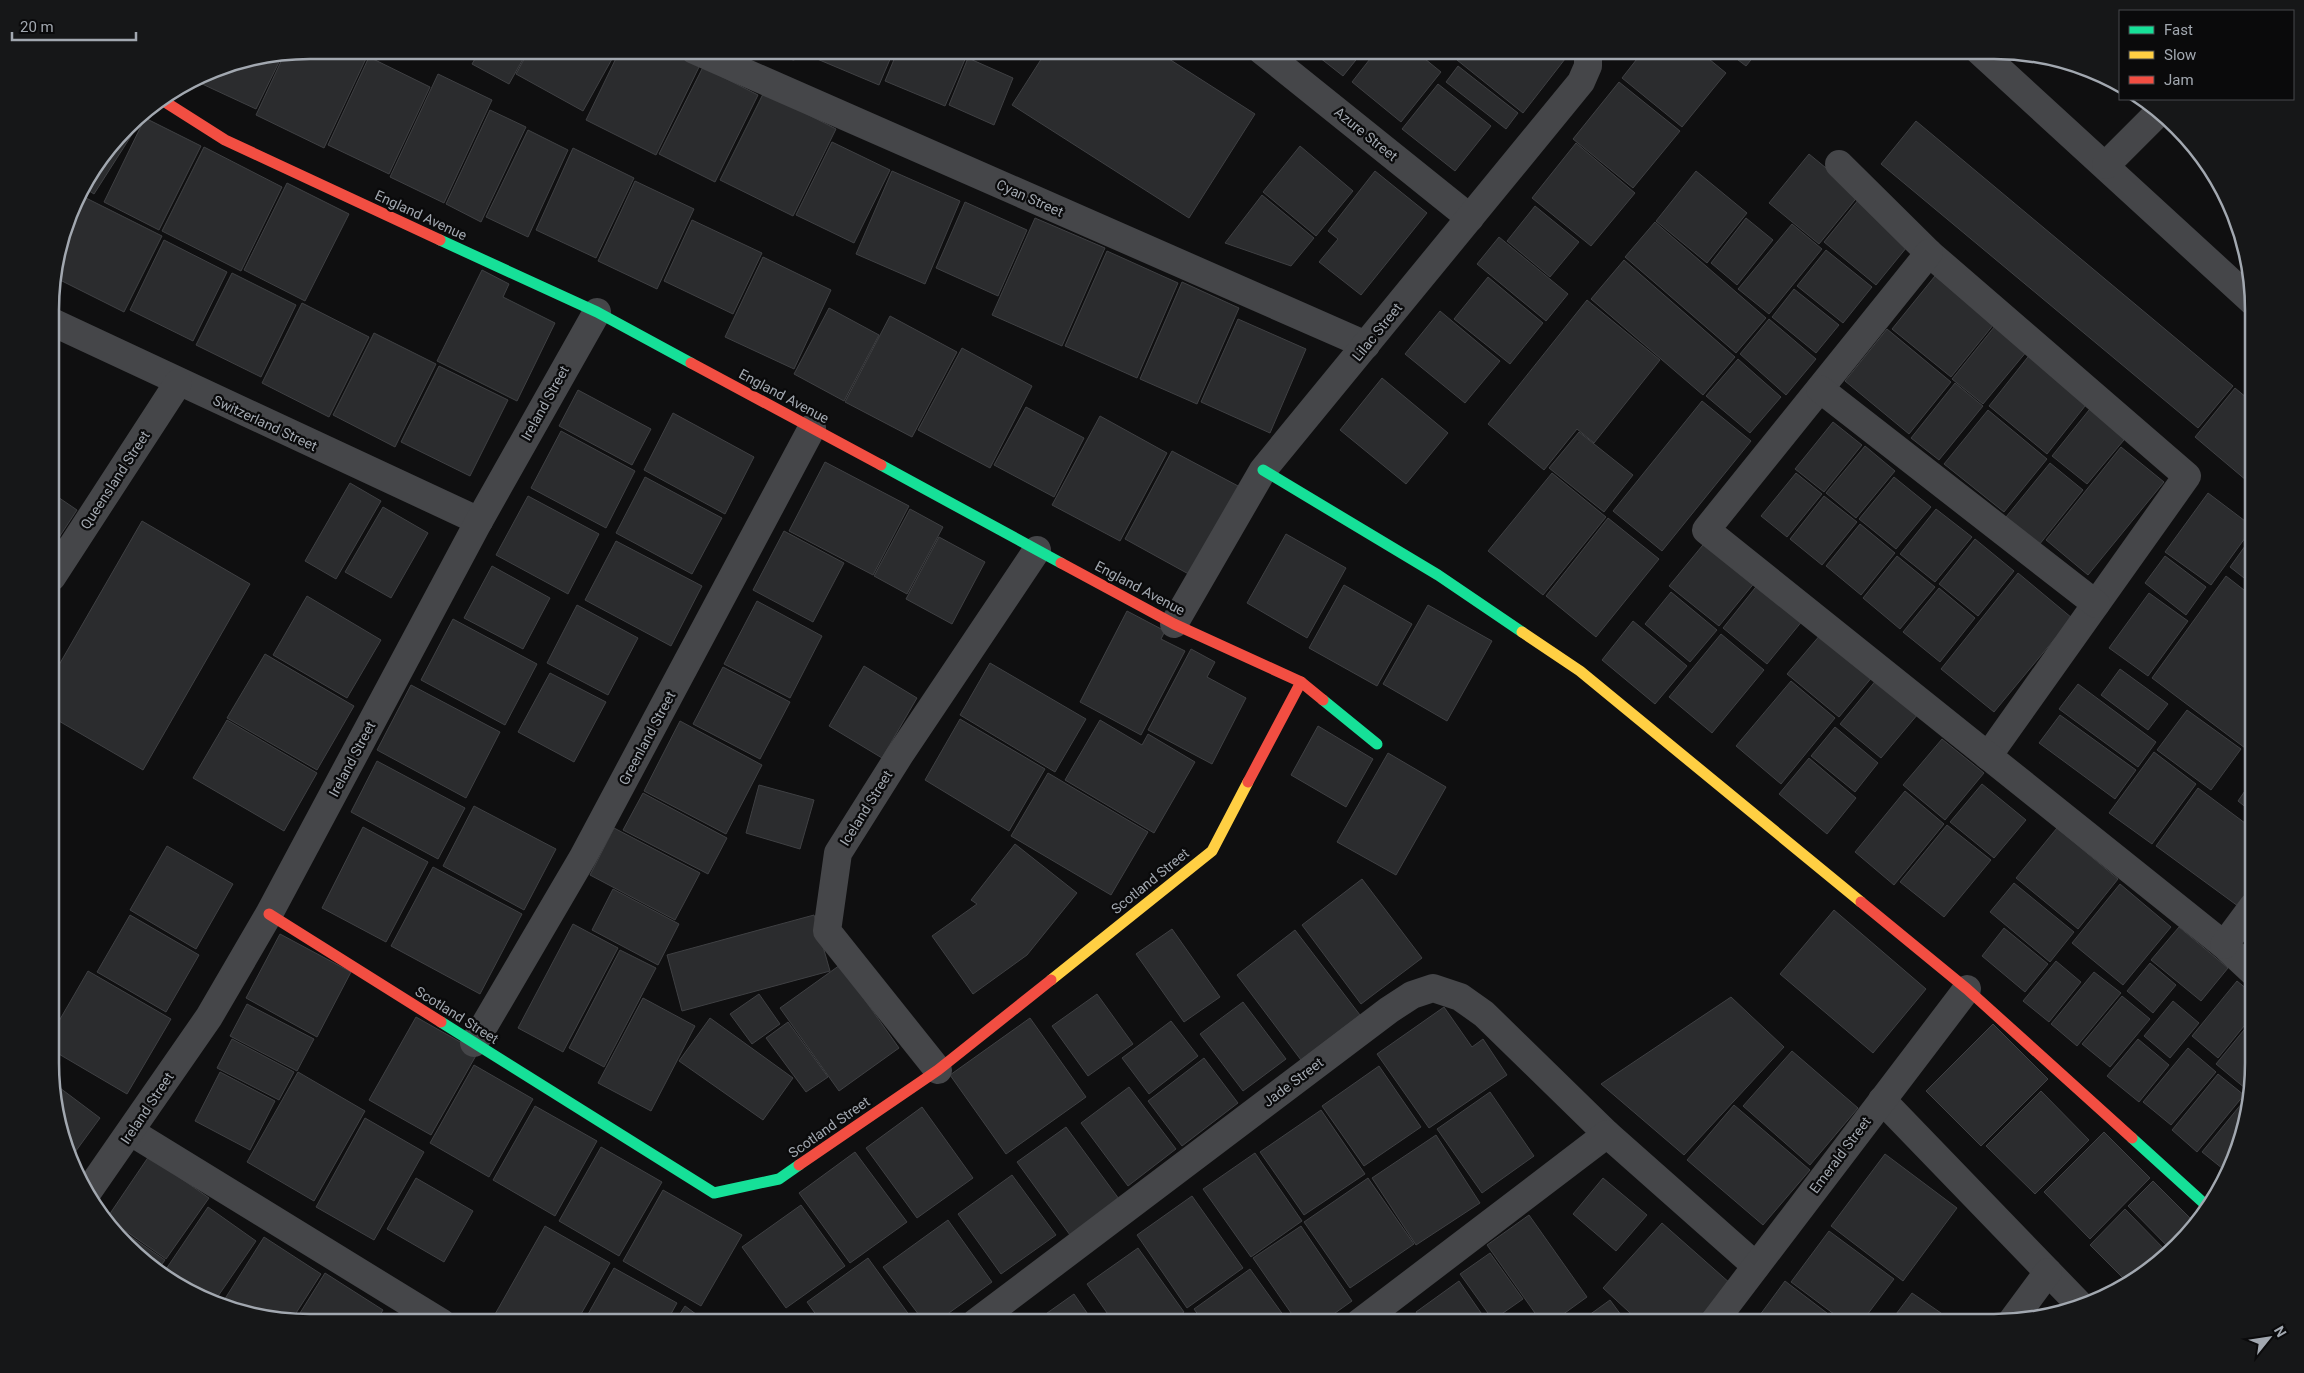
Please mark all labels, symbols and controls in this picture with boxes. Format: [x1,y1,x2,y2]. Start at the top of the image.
scale bar [12,10,136,42]
legend [2119,10,2294,100]
text: 20 m [20,18,54,36]
text: Fast [2164,21,2193,39]
text: Slow [2164,46,2196,64]
text: Jam [2164,71,2194,89]
street label: Azure Street [1331,104,1401,164]
street label: Cyan Street [994,176,1066,220]
street label: England Avenue [373,187,469,243]
street label: Lilac Street [1349,300,1405,364]
street label: Ireland Street [518,363,572,443]
street label: England Avenue [736,366,832,426]
street label: Switzerland Street [210,392,320,454]
street label: Queensland Street [77,427,153,532]
street label: England Avenue [1092,558,1188,618]
street label: Greenland Street [616,688,679,788]
street label: Ireland Street [325,718,379,799]
street label: Iceland Street [837,767,896,849]
street label: Scotland Street [1108,845,1192,917]
street label: Scotland Street [412,983,502,1047]
street label: Jade Street [1260,1054,1327,1110]
street label: Ireland Street [117,1069,177,1147]
street label: Scotland Street [785,1093,873,1161]
street label: Emerald Street [1806,1113,1874,1196]
north arrow [2244,1313,2294,1363]
text: N [2271,1323,2290,1340]

